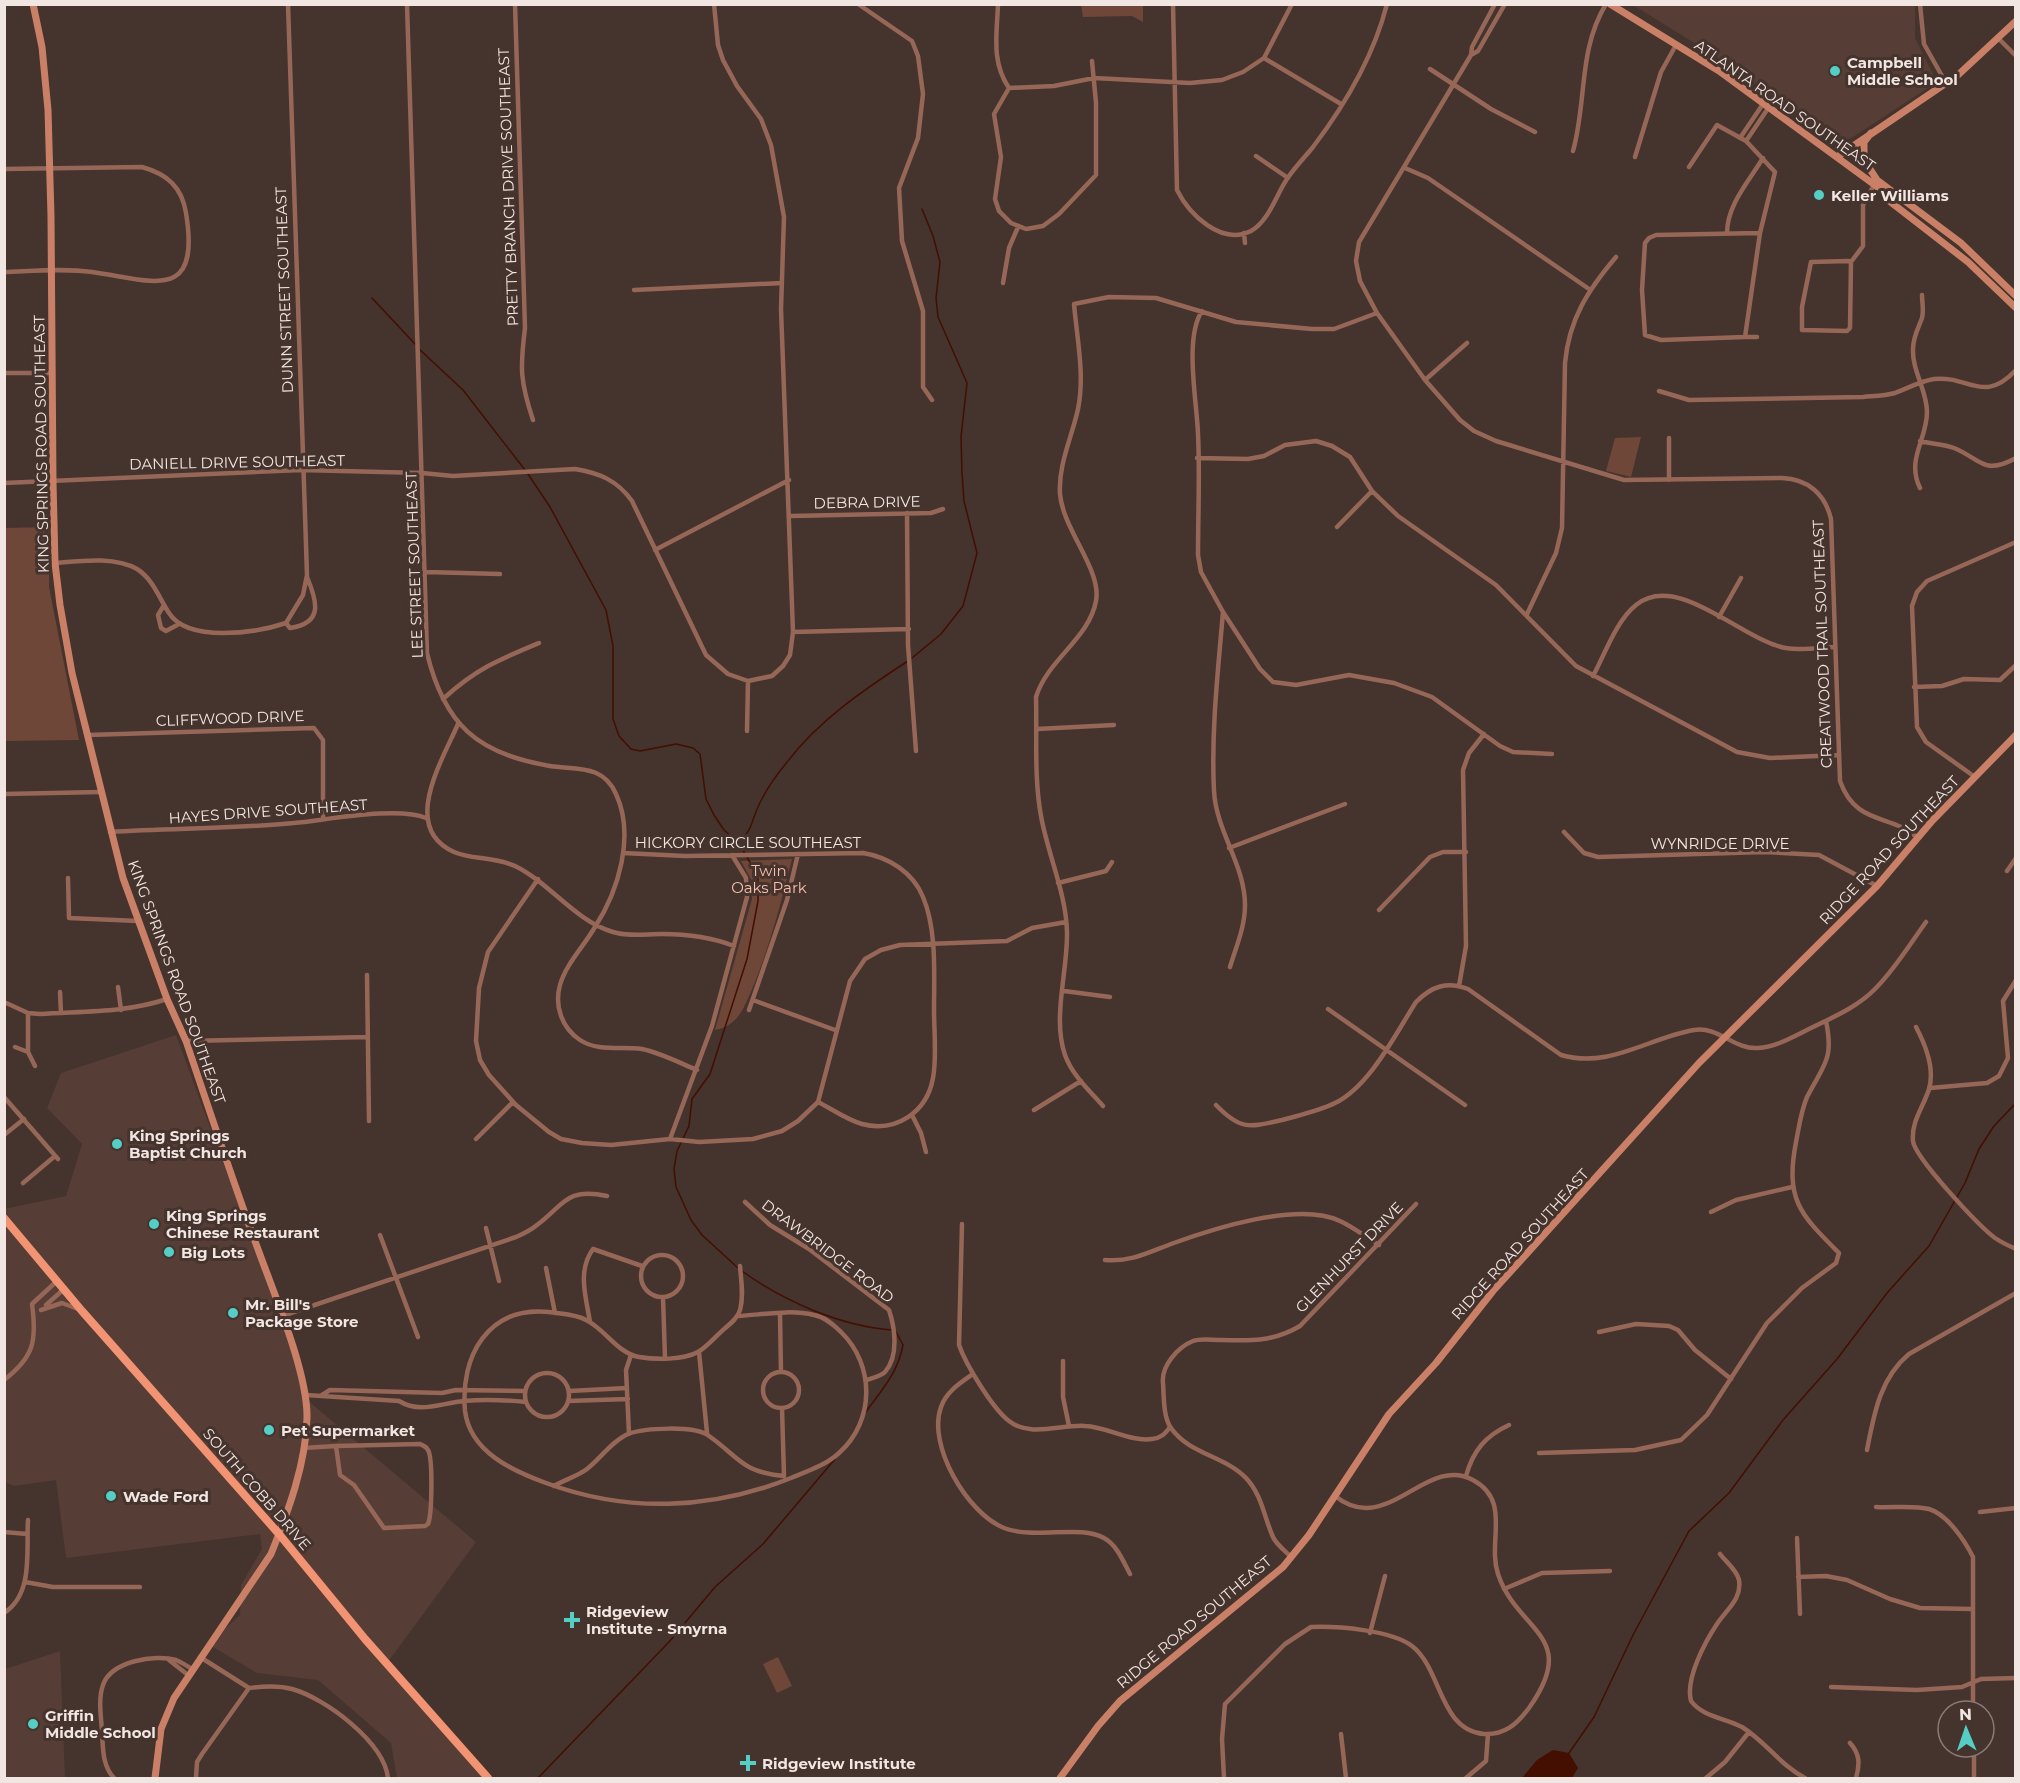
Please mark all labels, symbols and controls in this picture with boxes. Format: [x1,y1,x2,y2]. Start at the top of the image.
street label: ATLANTA ROAD SOUTHEAST [1691,35,1879,175]
street label: PRETTY BRANCH DRIVE SOUTHEAST [494,47,522,327]
place label: Campbell Middle School [1847,53,1958,89]
marker: Campbell Middle School [1828,64,1842,78]
street label: DUNN STREET SOUTHEAST [271,186,297,394]
place label: Keller Williams [1831,186,1949,205]
marker: Keller Williams [1812,188,1826,202]
street label: KING SPRINGS ROAD SOUTHEAST [29,314,53,573]
street label: DANIELL DRIVE SOUTHEAST [129,451,345,473]
street label: LEE STREET SOUTHEAST [401,471,427,659]
street label: DEBRA DRIVE [813,492,921,512]
street label: CREATWOOD TRAIL SOUTHEAST [1808,519,1836,768]
street label: CLIFFWOOD DRIVE [155,706,305,730]
street label: RIDGE ROAD SOUTHEAST [1815,771,1963,928]
street label: HAYES DRIVE SOUTHEAST [168,795,368,827]
street label: HICKORY CIRCLE SOUTHEAST [635,833,862,852]
street label: WYNRIDGE DRIVE [1650,834,1790,853]
street label: KING SPRINGS ROAD SOUTHEAST [124,857,230,1107]
park label: Twin Oaks Park [731,861,807,897]
place label: King Springs Baptist Church [129,1126,247,1162]
marker: King Springs Baptist Church [110,1137,124,1151]
street label: RIDGE ROAD SOUTHEAST [1447,1164,1593,1323]
street label: DRAWBRIDGE ROAD [758,1195,898,1307]
street label: GLENHURST DRIVE [1291,1198,1407,1316]
place label: King Springs Chinese Restaurant [166,1206,320,1242]
marker: King Springs Chinese Restaurant [147,1217,161,1231]
place label: Big Lots [181,1243,245,1262]
marker: Big Lots [162,1245,176,1259]
place label: Mr. Bill's Package Store [245,1295,359,1331]
marker: Mr. Bill's Package Store [226,1306,240,1320]
place label: Pet Supermarket [281,1421,415,1440]
marker: Pet Supermarket [262,1423,276,1437]
street label: SOUTH COBB DRIVE [199,1424,315,1554]
place label: Wade Ford [123,1487,209,1506]
marker: Wade Ford [104,1489,118,1503]
street label: RIDGE ROAD SOUTHEAST [1113,1551,1276,1692]
place label: Ridgeview Institute - Smyrna [586,1602,727,1638]
marker: Ridgeview Institute - Smyrna [563,1611,581,1629]
north arrow [1936,1699,1996,1759]
text: N [1959,1705,1972,1724]
place label: Griffin Middle School [45,1706,156,1742]
marker: Griffin Middle School [26,1717,40,1731]
marker: Ridgeview Institute [739,1754,757,1772]
place label: Ridgeview Institute [762,1754,916,1773]

